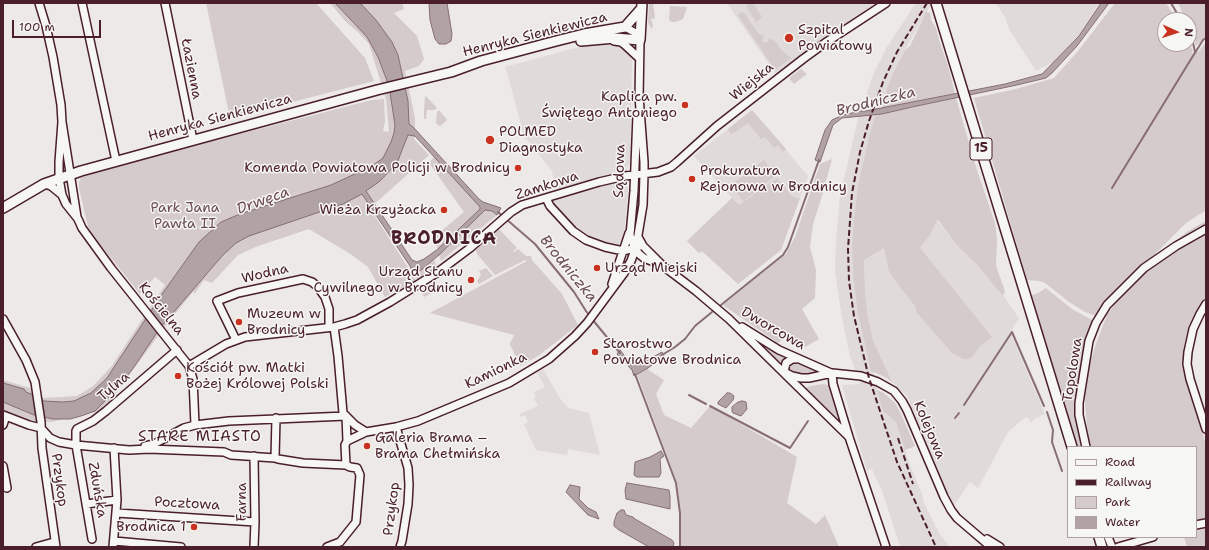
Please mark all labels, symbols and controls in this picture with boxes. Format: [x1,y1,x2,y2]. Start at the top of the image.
street label: Henryka Sienkiewicza [461,9,609,61]
scale bar [14,12,103,38]
north arrow [1157,12,1197,52]
text: 100 m [19,19,55,35]
place label: Szpital Powiatowy [798,22,873,54]
text: N [1181,28,1196,37]
marker: Szpital Powiatowy [783,32,795,44]
street label: Łazienna [177,37,205,101]
street label: Wiejska [727,59,777,105]
water label: Brodniczka [834,83,918,121]
place label: Kaplica pw. Świętego Antoniego [542,89,677,122]
street label: Henryka Sienkiewicza [146,91,294,145]
marker: Kaplica pw. Świętego Antoniego [680,100,690,110]
place label: POLMED Diagnostyka [499,124,583,156]
marker: POLMED Diagnostyka [484,134,496,146]
road number: 15 [970,138,992,160]
street label: Sądowa [611,144,629,198]
place label: Komenda Powiatowa Policji w Brodnicy [244,160,510,176]
marker: Komenda Powiatowa Policji w Brodnicy [513,163,523,173]
place label: Prokuratura Rejonowa w Brodnicy [700,163,847,196]
street label: Zamkowa [513,168,581,204]
marker: Prokuratura Rejonowa w Brodnicy [687,174,697,184]
water label: Drwęca [234,183,292,219]
park label: Park Jana Pawła II [150,200,220,232]
place label: Wieża Krzyżacka [319,202,436,218]
marker: Wieża Krzyżacka [439,205,449,215]
district label: BRODNICA [391,228,497,250]
water label: Brodniczka [535,232,601,306]
street label: Wodna [240,260,290,288]
place label: Urząd Miejski [605,260,698,276]
marker: Urząd Miejski [592,263,602,273]
place label: Urząd Stanu Cywilnego w Brodnicy [313,264,463,296]
marker: Urząd Stanu Cywilnego w Brodnicy [466,275,476,285]
street label: Kościelna [135,279,187,339]
street label: Dworcowa [738,304,808,354]
place label: Muzeum w Brodnicy [247,306,321,338]
marker: Muzeum w Brodnicy [234,317,244,327]
place label: Starostwo Powiatowe Brodnica [603,336,741,368]
street label: Topolowa [1060,337,1086,403]
marker: Starostwo Powiatowe Brodnica [590,347,600,357]
street label: Kamionka [462,349,530,393]
place label: Kościół pw. Matki Bożej Królowej Polski [186,360,329,392]
street label: Tylna [95,369,133,405]
marker: Kościół pw. Matki Bożej Królowej Polski [173,371,183,381]
street label: Kolejowa [909,398,949,462]
district label: STARE MIASTO [138,428,262,446]
place label: Galeria Brama – Brama Chełmińska [375,430,500,462]
marker: Galeria Brama – Brama Chełmińska [362,441,372,451]
legend [1067,446,1197,538]
street label: Przykop [47,452,71,508]
text: Road [1105,454,1135,470]
street label: Zduńska [84,461,110,519]
text: Railway [1105,474,1152,490]
street label: Przykop [380,481,404,537]
street label: Farna [234,483,250,521]
street label: Pocztowa [154,494,220,514]
text: Park [1105,494,1131,510]
text: Water [1105,514,1140,530]
place label: Brodnica 1 [116,519,186,535]
marker: Brodnica 1 [189,522,199,532]

